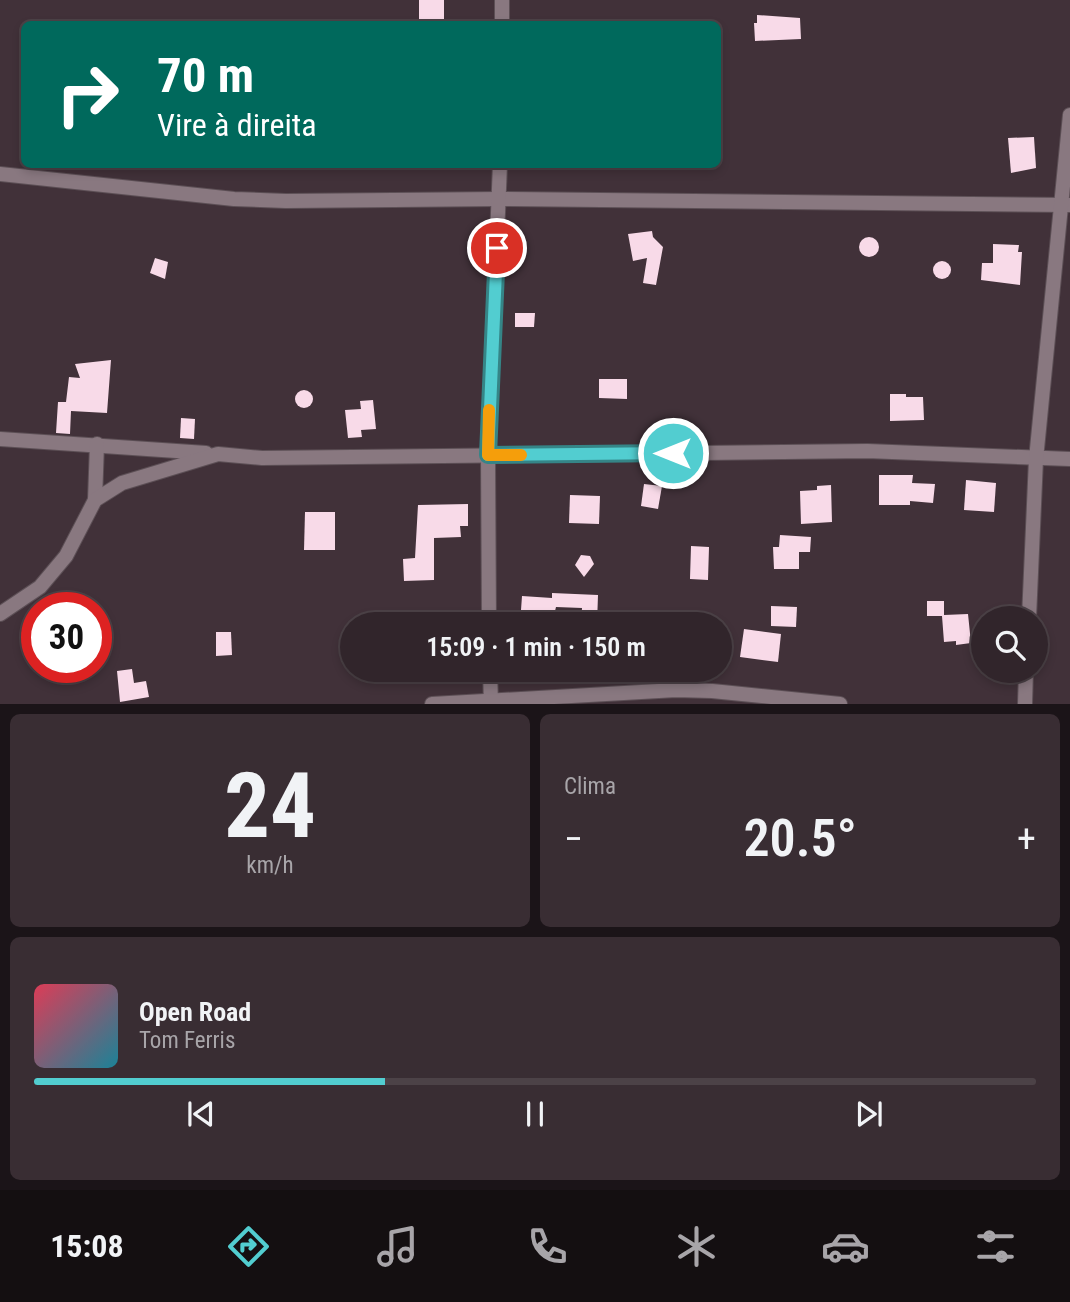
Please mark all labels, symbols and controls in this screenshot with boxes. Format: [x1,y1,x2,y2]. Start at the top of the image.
text: 70 m [157,47,254,104]
icon: right [42,49,133,140]
text: Vire à direita [157,106,317,144]
pin [467,218,527,278]
icon: arrive [478,229,516,267]
position arrow [636,416,710,490]
speed limit sign: 30 [21,592,112,683]
map controls [971,606,1048,683]
button: search [971,606,1048,683]
text: 15:09 · 1 min · 150 m [426,632,646,662]
text: 24 [224,753,316,859]
text: Clima [564,773,616,800]
text: 20.5° [743,808,857,869]
text: − [564,817,583,861]
text: + [1017,817,1036,861]
text: km/h [246,852,294,879]
text: Open Road [139,997,251,1027]
text: Tom Ferris [139,1027,235,1054]
icon: previous [182,1095,220,1133]
icon: pause [516,1095,554,1133]
icon: next [850,1095,888,1133]
icon: directions [224,1222,273,1271]
icon: music [373,1222,422,1271]
icon: phone [523,1222,572,1271]
icon: climate [672,1222,721,1271]
icon: car [821,1222,870,1271]
icon: filters [971,1222,1020,1271]
text: 15:08 [50,1227,124,1265]

